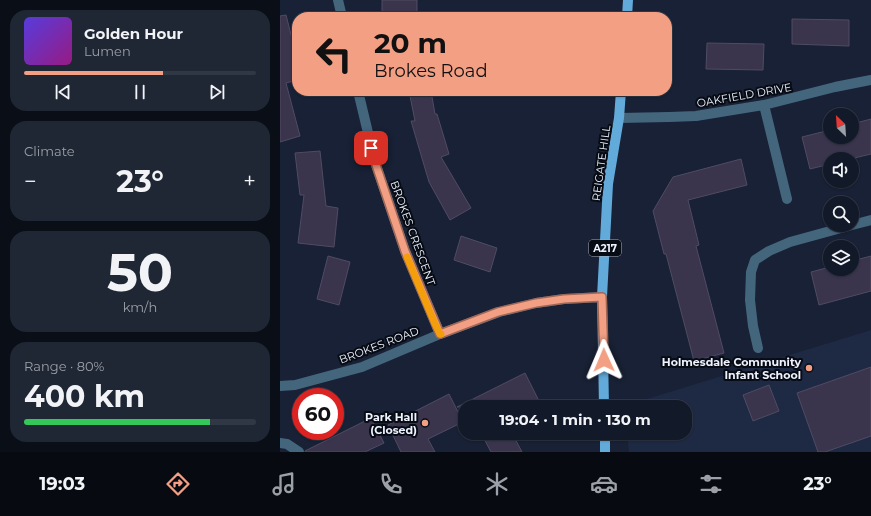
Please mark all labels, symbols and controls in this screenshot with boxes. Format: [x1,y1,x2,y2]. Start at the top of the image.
text: Golden Hour [84,24,183,43]
text: 20 m [374,26,447,60]
icon: left [308,28,360,80]
text: Lumen [84,43,131,59]
text: Brokes Road [374,60,488,82]
street label: OAKFIELD DRIVE [696,80,792,110]
icon: previous [52,81,74,103]
icon: pause [129,81,151,103]
icon: next [206,81,228,103]
north arrow [823,108,859,144]
map controls [823,108,859,276]
street label: REIGATE HILL [589,124,613,202]
pin [354,131,388,165]
icon: arrive [360,137,382,159]
text: Climate [24,143,75,159]
button: sound [823,152,859,188]
text: 23° [116,163,164,200]
text: − [24,168,37,195]
text: + [243,168,256,195]
street label: BROKES CRESCENT [388,179,439,288]
button: search [823,196,859,232]
road number: A217 [589,240,621,256]
button: layers [823,240,859,276]
text: 50 [107,241,173,304]
text: km/h [123,299,157,315]
street label: BROKES ROAD [337,323,421,367]
position arrow [583,339,625,381]
place label: Holmesdale Community Infant School [662,355,801,382]
text: Range · 80% [24,358,104,374]
marker: Holmesdale Community Infant School [804,363,814,373]
text: 400 km [24,378,145,415]
speed limit sign: 60 [292,388,344,440]
place label: Park Hall (Closed) [365,410,417,437]
text: 19:04 · 1 min · 130 m [499,410,651,429]
marker: Park Hall (Closed) [420,418,430,428]
icon: directions [164,470,192,498]
icon: music [270,470,298,498]
icon: phone [377,470,405,498]
icon: climate [483,470,511,498]
icon: car [590,470,618,498]
icon: filters [697,470,725,498]
text: 19:03 [39,473,85,495]
text: 23° [803,473,832,495]

